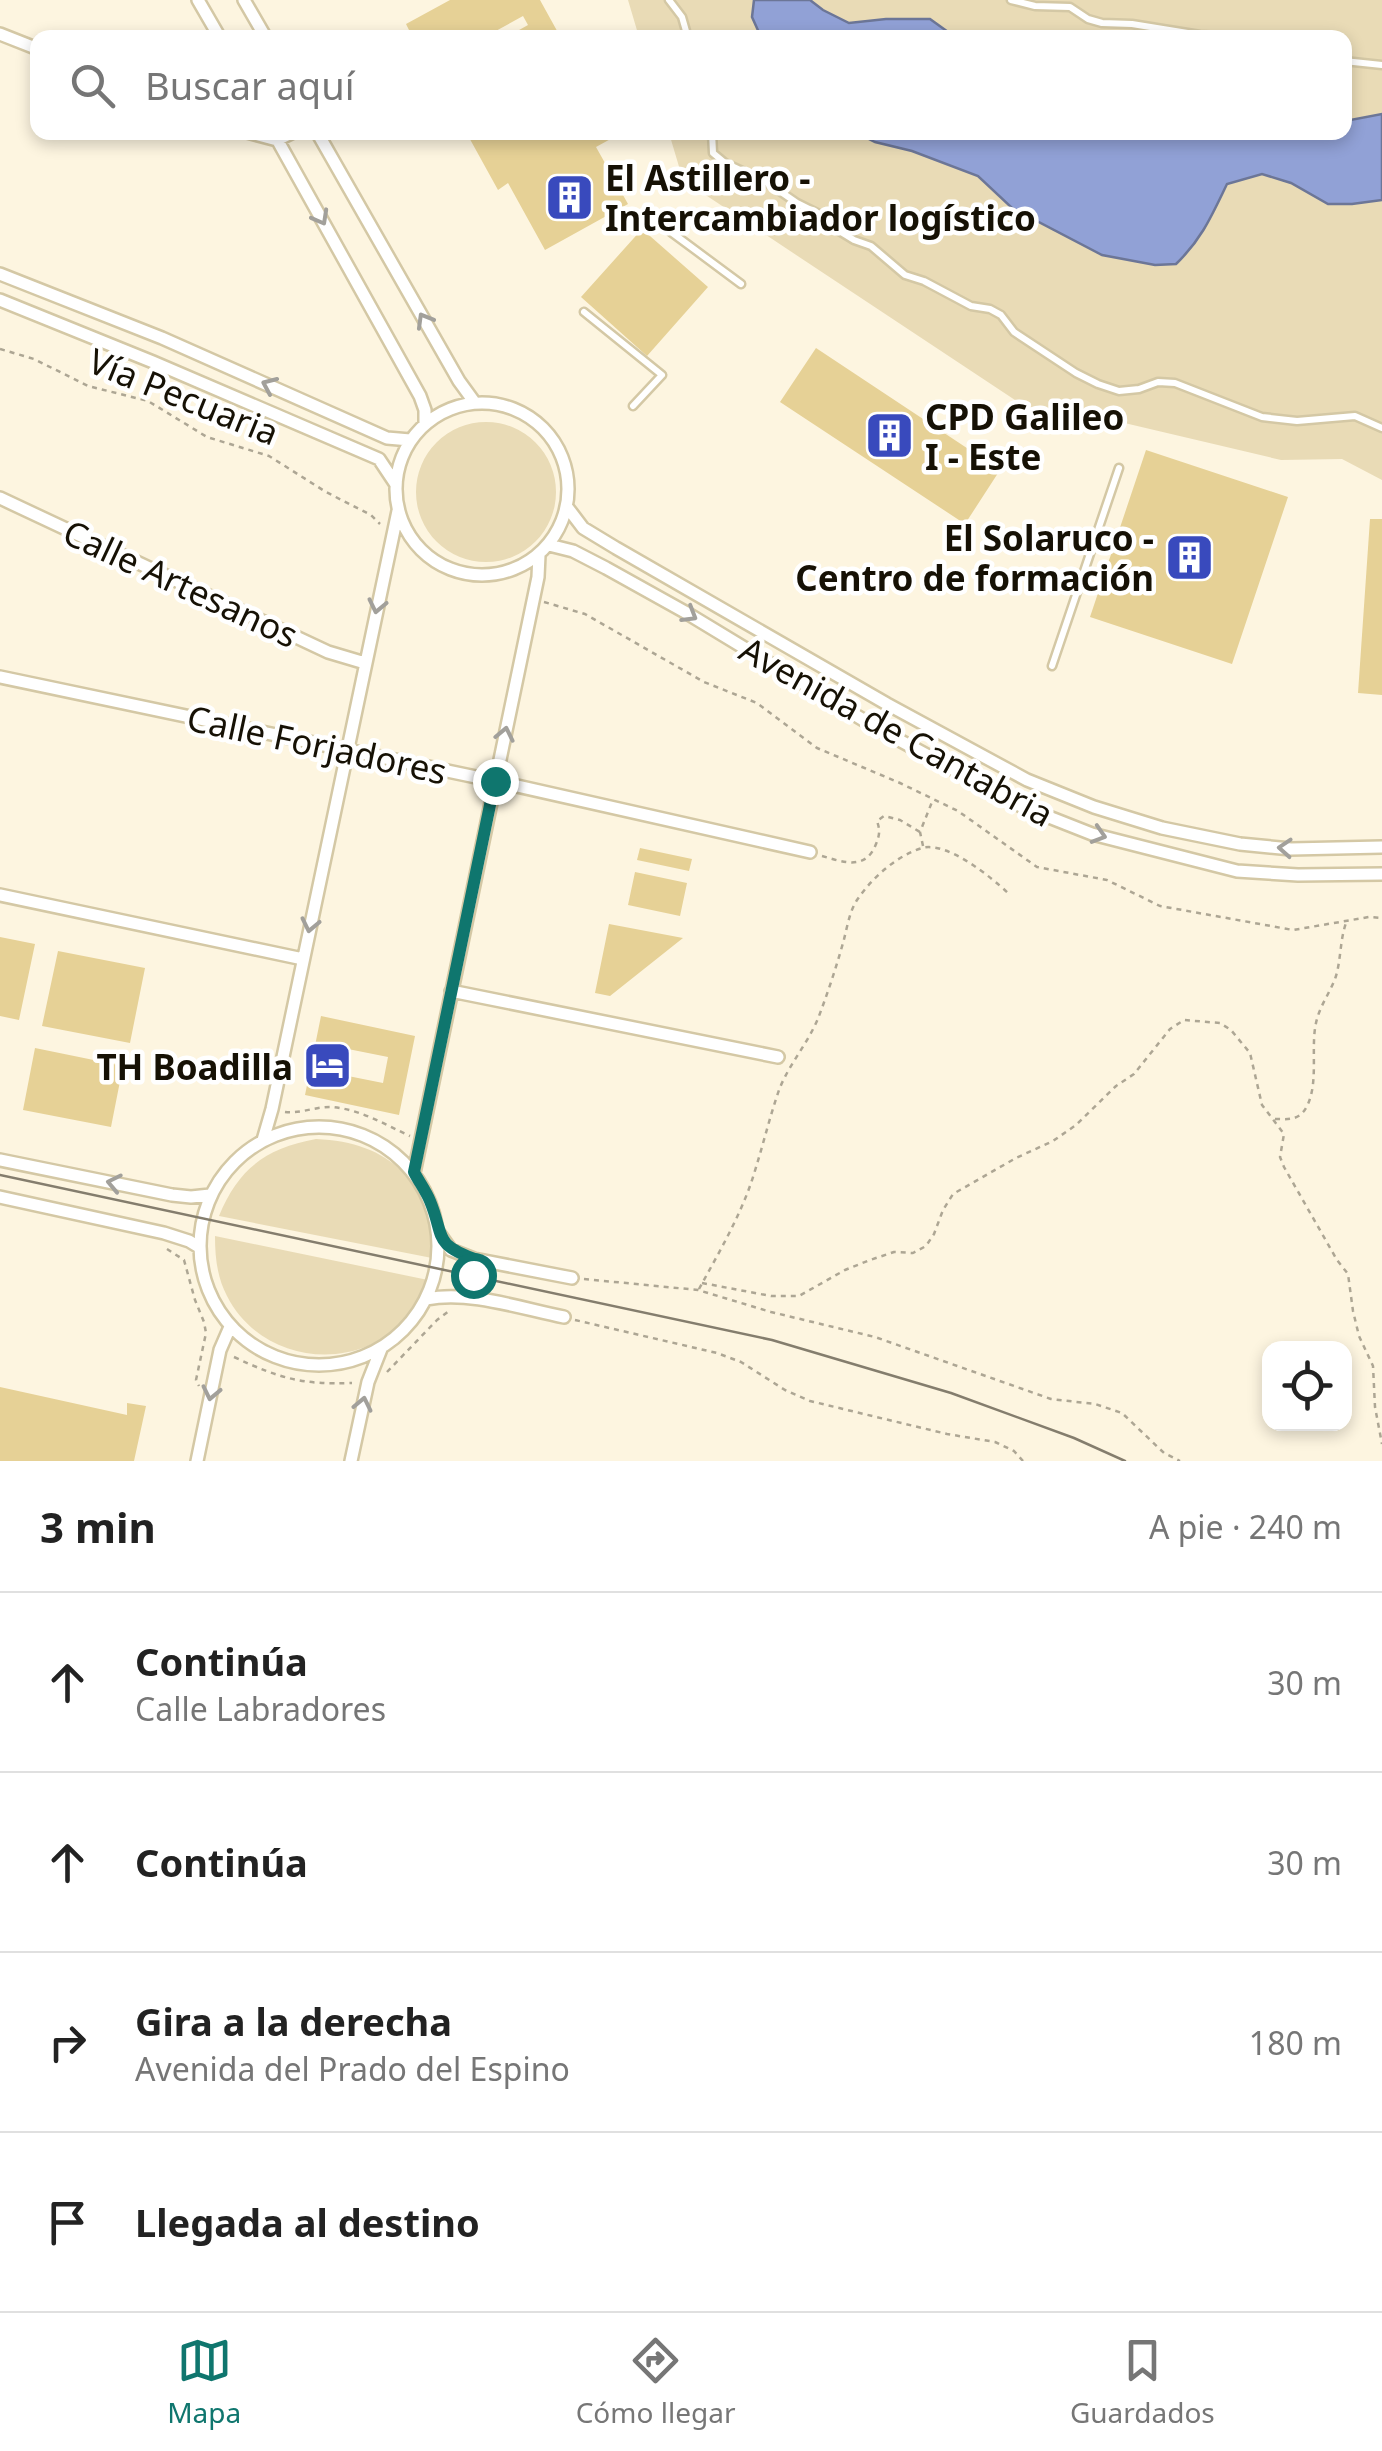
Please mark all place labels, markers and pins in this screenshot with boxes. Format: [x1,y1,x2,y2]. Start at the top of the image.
place label: El Astillero - Intercambiador logístico [605,154,1036,241]
building icon: El Astillero - Intercambiador logístico [544,171,596,223]
place label: CPD Galileo I - Este [925,393,1124,480]
building icon: CPD Galileo I - Este [864,410,916,462]
place label: El Solaruco - Centro de formación [795,514,1154,601]
building icon: El Solaruco - Centro de formación [1163,531,1215,583]
hotel icon: TH Boadilla [302,1040,354,1092]
place label: TH Boadilla [96,1043,293,1090]

